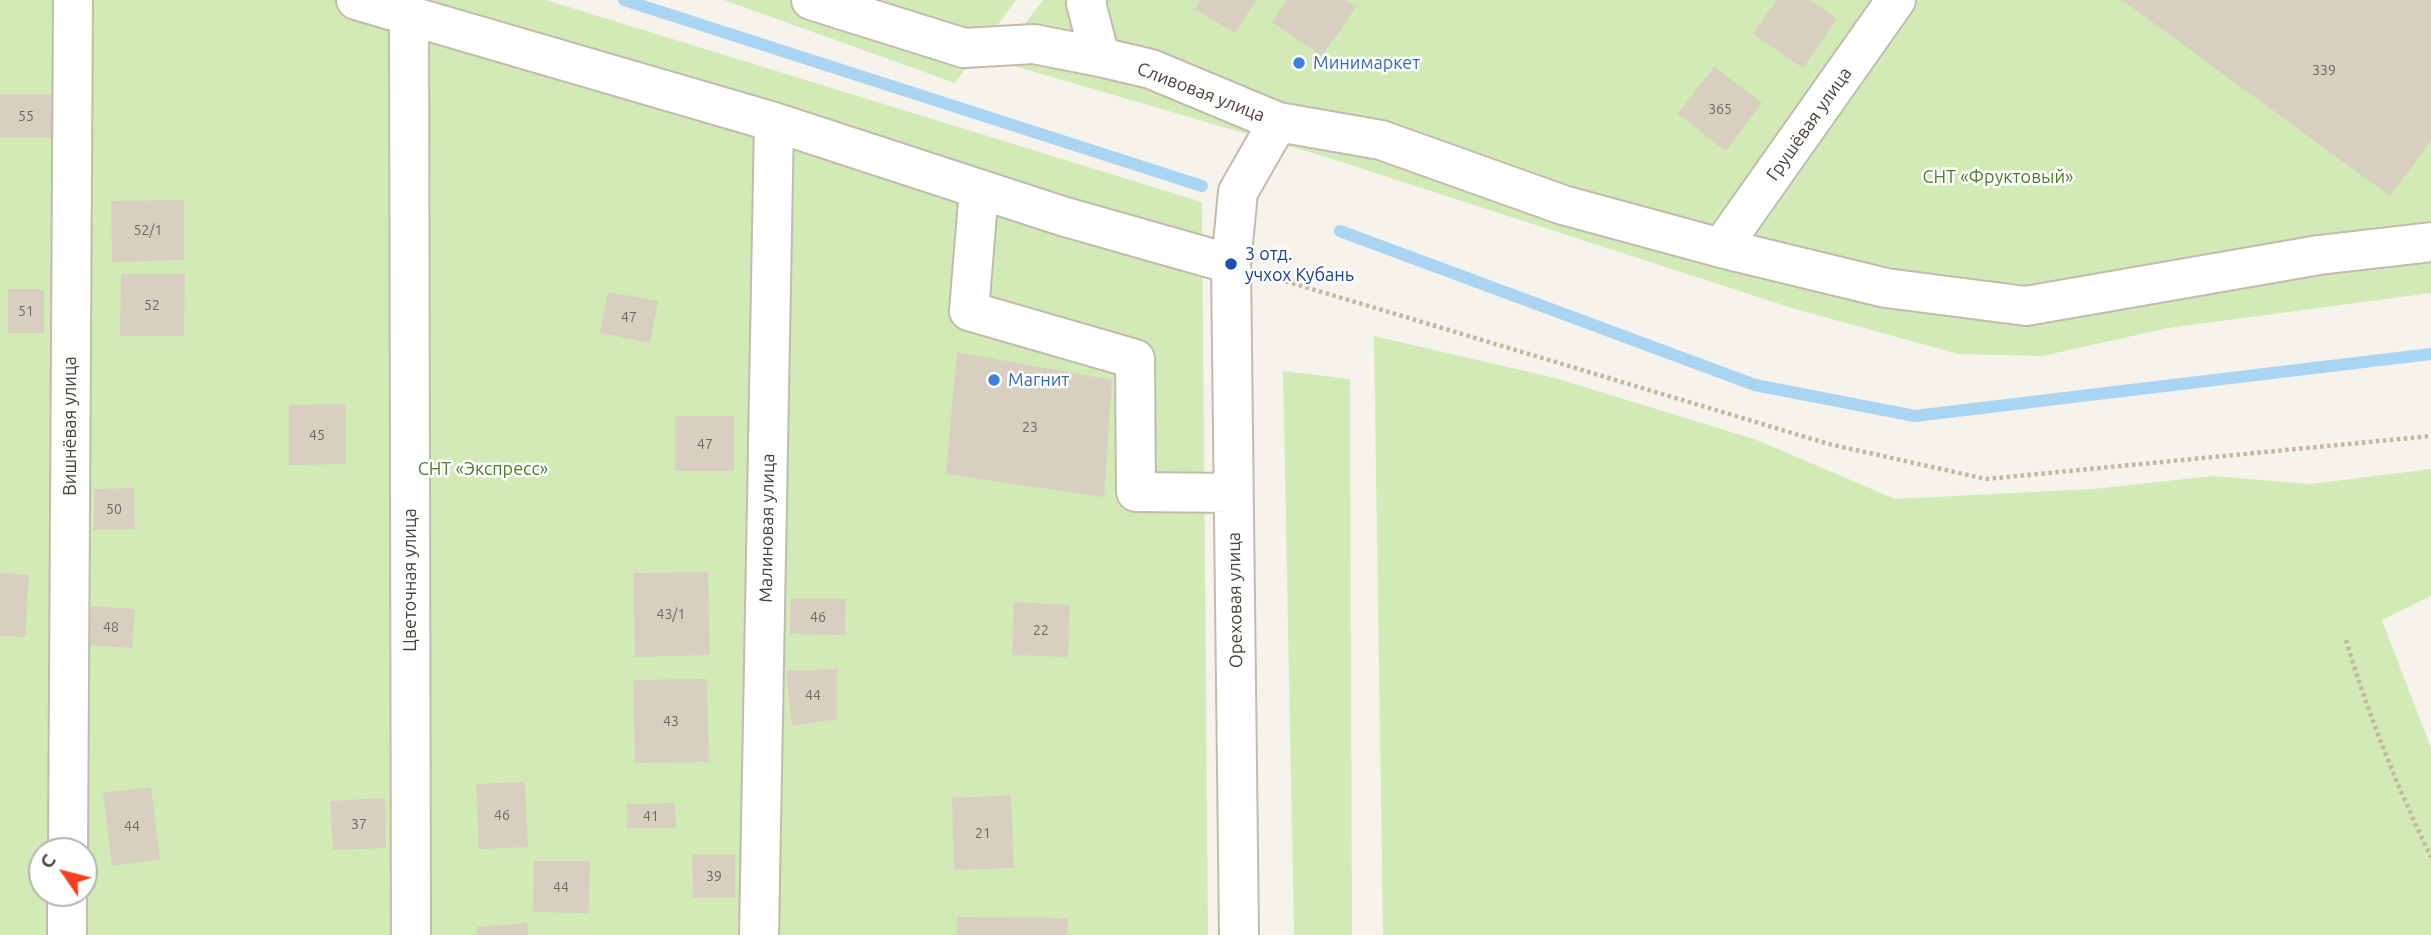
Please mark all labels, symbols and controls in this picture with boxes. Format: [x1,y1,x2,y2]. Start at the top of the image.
place label: Минимаркет [1313,52,1420,74]
marker: Минимаркет [1291,55,1307,71]
street label: Сливовая улица [1134,58,1268,126]
house number: 339 [2312,62,2336,78]
street label: Грушёвая улица [1762,63,1856,185]
house number: 365 [1708,101,1732,117]
house number: 55 [18,108,34,124]
park label: СНТ «Фруктовый» [1922,166,2074,188]
house number: 52/1 [134,222,162,238]
place label: 3 отд. учхох Кубань [1245,243,1354,286]
marker: 3 отд. учхох Кубань [1223,256,1239,272]
house number: 52 [144,297,160,313]
house number: 51 [18,303,34,319]
house number: 47 [621,309,637,325]
street label: Вишнёвая улица [59,356,81,496]
place label: Магнит [1008,369,1069,391]
marker: Магнит [986,372,1002,388]
house number: 23 [1022,419,1038,435]
house number: 45 [309,427,325,443]
house number: 47 [697,436,713,452]
street label: Малиновая улица [755,453,779,603]
park label: СНТ «Экспресс» [418,458,548,480]
house number: 50 [106,501,122,517]
street label: Цветочная улица [399,508,421,652]
street label: Ореховая улица [1223,532,1247,668]
house number: 43/1 [657,606,685,622]
house number: 46 [810,609,826,625]
house number: 48 [103,619,119,635]
house number: 22 [1033,622,1049,638]
house number: 44 [805,687,821,703]
house number: 43 [663,713,679,729]
house number: 46 [494,807,510,823]
house number: 41 [643,808,659,824]
house number: 37 [351,816,367,832]
house number: 44 [124,818,140,834]
house number: 21 [975,825,991,841]
north arrow [28,837,98,907]
text: С [35,850,60,872]
house number: 39 [706,868,722,884]
house number: 44 [553,879,569,895]

